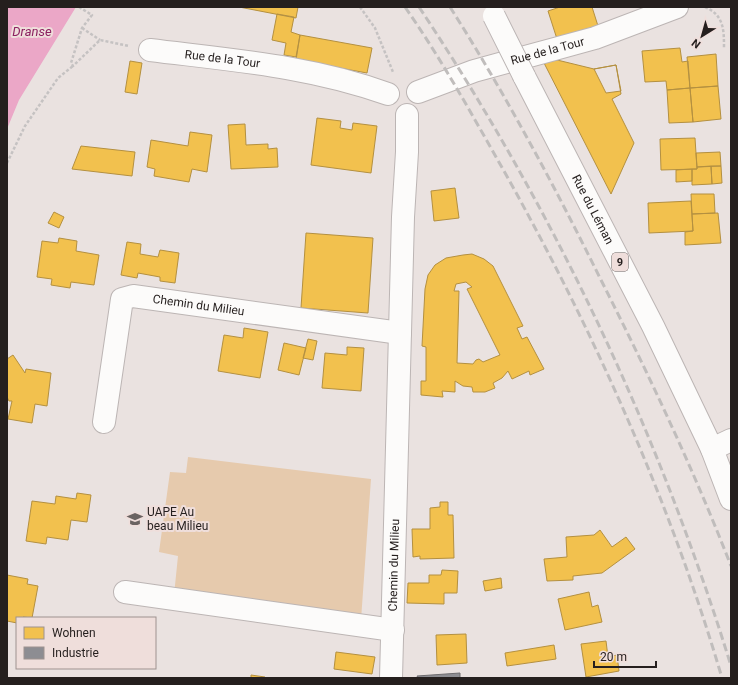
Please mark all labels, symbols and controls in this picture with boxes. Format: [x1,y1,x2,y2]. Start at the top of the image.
north arrow [682,16,722,56]
water label: Dranse [12,24,52,39]
street label: Rue de la Tour [509,34,586,68]
text: N [689,36,703,51]
street label: Rue de la Tour [184,47,261,71]
street label: Rue du Léman [569,172,617,246]
road number: 9 [612,253,628,271]
street label: Chemin du Milieu [152,292,245,318]
place label: UAPE Au beau Milieu [147,505,208,533]
school or university icon: UAPE Au beau Milieu [126,510,144,528]
street label: Chemin du Milieu [386,519,402,611]
legend [16,617,156,669]
text: Wohnen [52,626,96,640]
scale bar [594,643,656,669]
text: Industrie [52,646,99,660]
text: 20 m [600,650,627,664]

